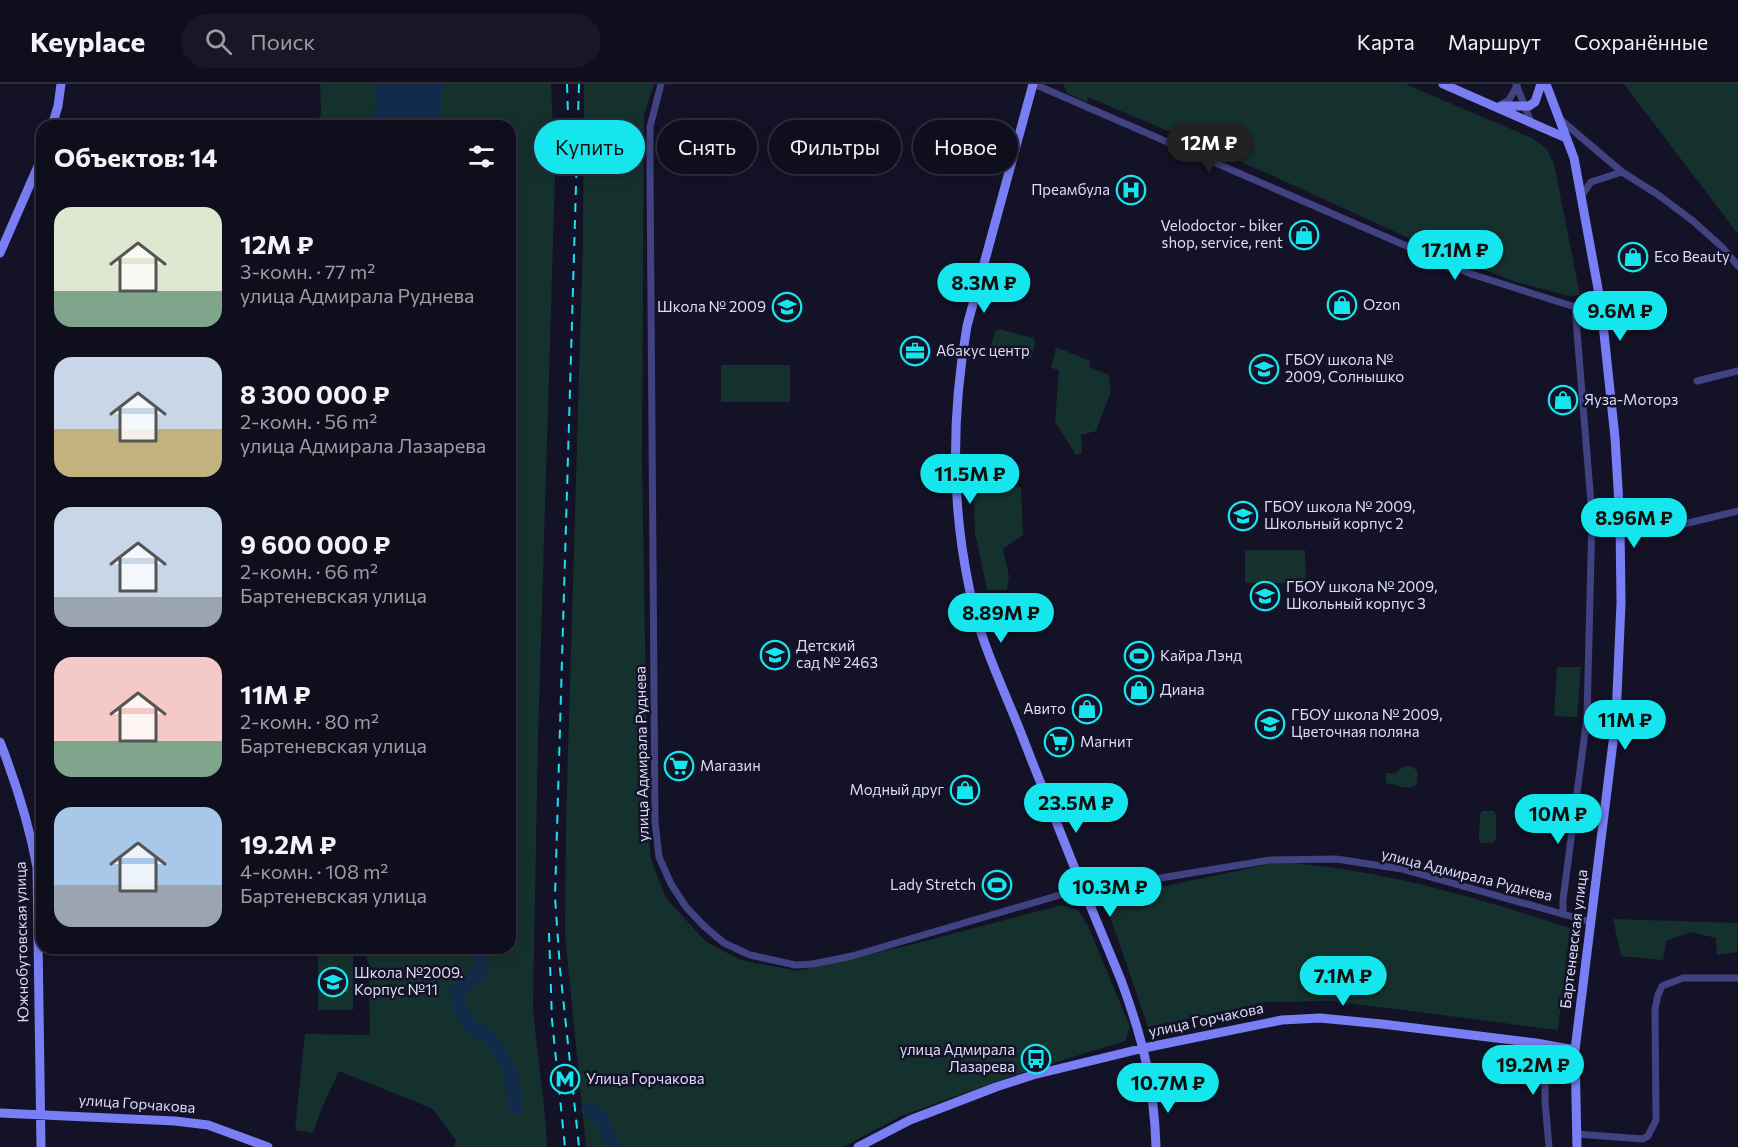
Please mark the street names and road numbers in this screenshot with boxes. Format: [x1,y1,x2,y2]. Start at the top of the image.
street label: улица Адмирала Руднева [630,666,652,842]
street label: улица Адмирала Руднева [1380,844,1555,904]
street label: Южнобутовская улица [11,861,31,1023]
street label: Бартеневская улица [1556,868,1590,1010]
street label: улица Горчакова [1147,998,1265,1040]
street label: улица Горчакова [78,1090,196,1116]

